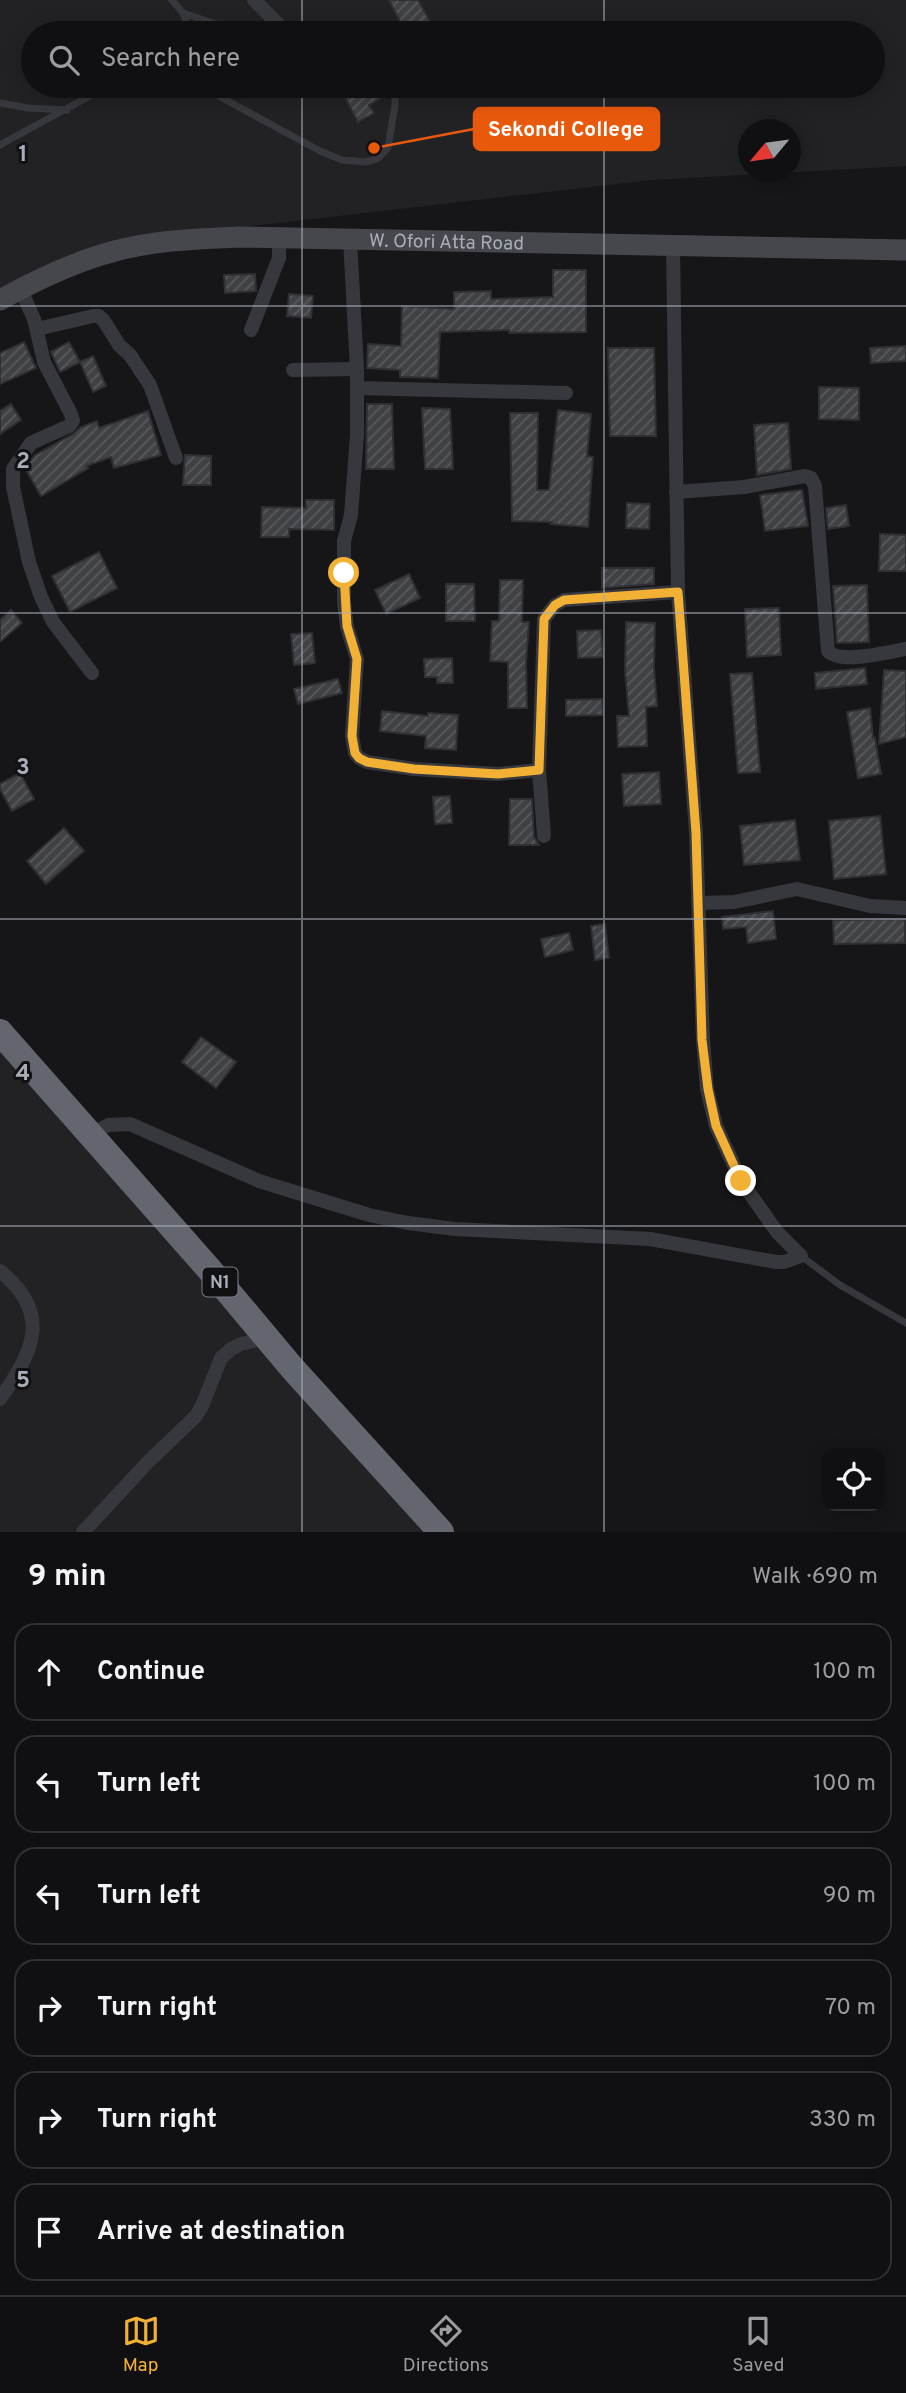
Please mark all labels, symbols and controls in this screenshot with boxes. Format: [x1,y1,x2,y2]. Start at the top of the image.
search box [21,21,885,98]
icon: search [45,41,83,79]
text: Search here [101,43,240,76]
callout: Sekondi College [474,108,659,150]
text: Sekondi College [488,117,644,144]
north arrow [738,119,801,182]
text: 1 [18,141,28,170]
street label: W. Ofori Atta Road [369,230,524,257]
text: 2 [16,448,30,477]
route start [328,557,359,588]
text: 3 [16,754,30,783]
text: 4 [16,1060,30,1089]
route end [725,1165,756,1196]
road number: N1 [202,1268,238,1296]
text: 5 [16,1367,30,1396]
map controls [822,1448,885,1511]
button: locate [822,1448,885,1511]
text: 9 min [28,1559,106,1596]
text: Walk · 690 m [752,1563,878,1592]
icon: ahead [30,1653,68,1691]
text: Continue [97,1656,205,1689]
text: 100 m [813,1658,876,1687]
icon: left [30,1765,68,1803]
text: Turn left [97,1768,201,1801]
text: 100 m [813,1770,876,1799]
icon: left [30,1877,68,1915]
text: Turn left [97,1880,201,1913]
text: 90 m [823,1882,876,1911]
icon: right [30,1989,68,2027]
text: Turn right [97,1992,217,2025]
text: 70 m [825,1994,876,2023]
icon: right [30,2101,68,2139]
text: Turn right [97,2104,217,2137]
text: 330 m [809,2106,876,2135]
icon: arrive [30,2213,68,2251]
text: Arrive at destination [97,2216,345,2249]
tab: Map [122,2312,160,2378]
tab: Directions [403,2312,489,2378]
tab: Saved [732,2312,784,2378]

